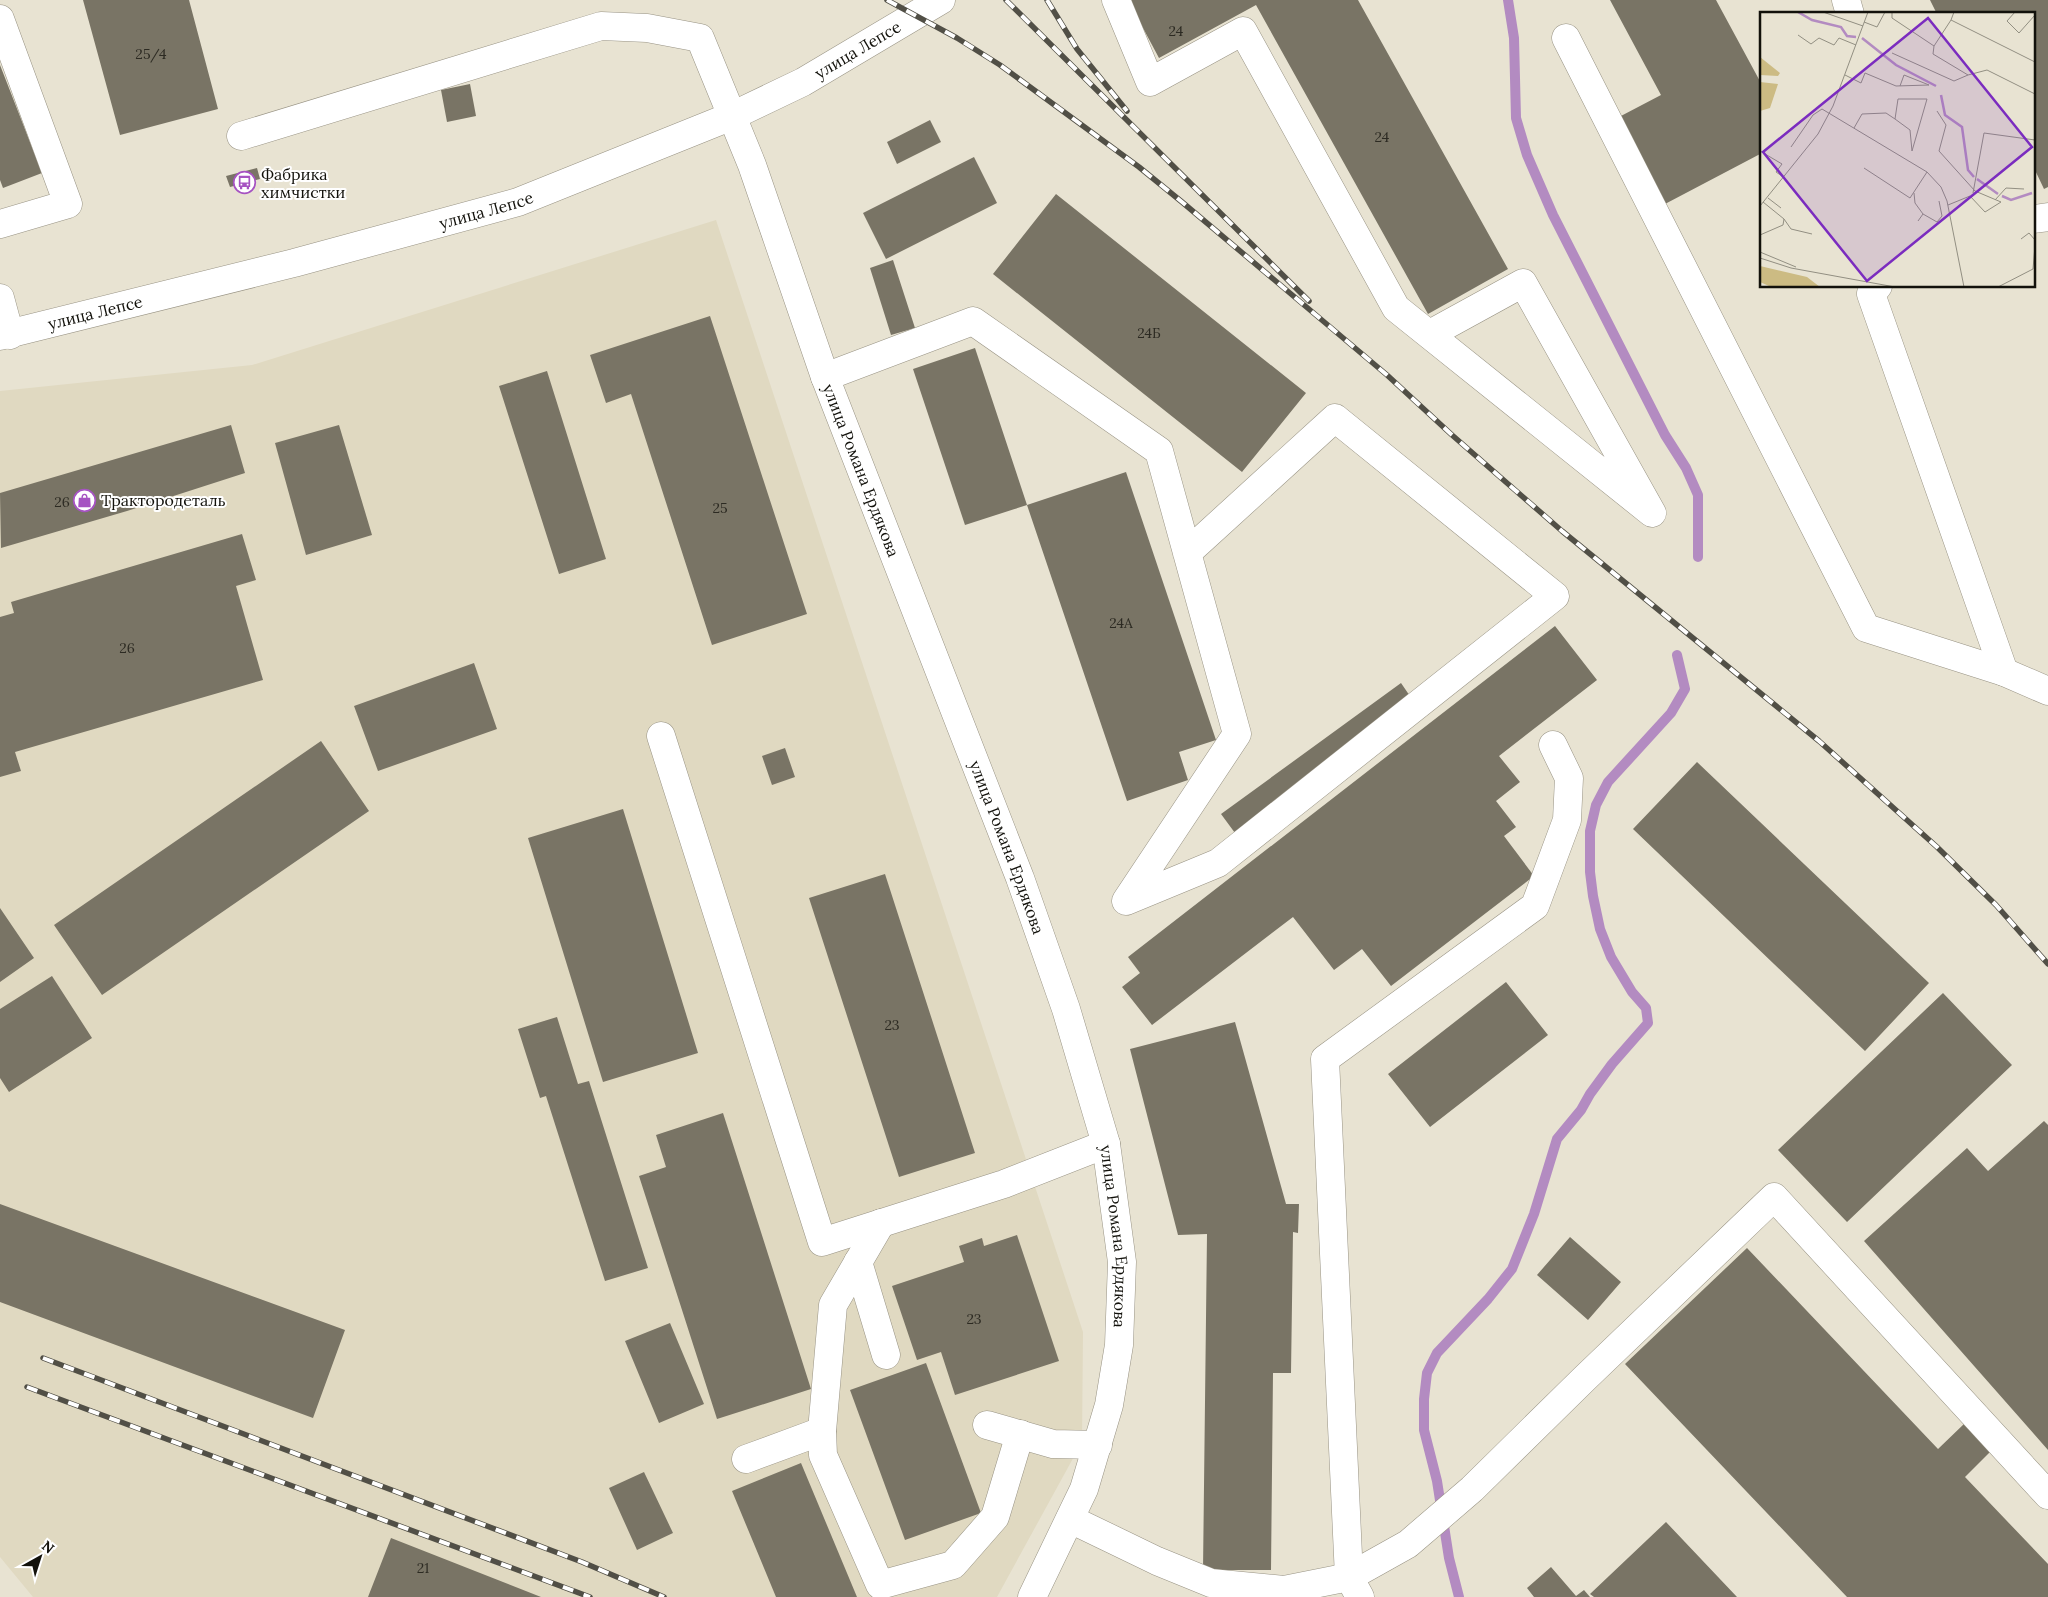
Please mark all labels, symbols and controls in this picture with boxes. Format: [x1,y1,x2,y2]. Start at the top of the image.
inset map [1760,12,2036,288]
street label: улица Лепсе [811,16,905,83]
house number: 24 [1169,22,1184,40]
house number: 25/4 [135,45,167,63]
house number: 24 [1375,128,1390,146]
place label: Фабрика химчистки [261,164,345,202]
bus stop icon: Фабрика химчистки [233,171,257,195]
street label: улица Лепсе [437,187,536,233]
street label: улица Лепсе [46,291,145,334]
house number: 24Б [1137,324,1161,342]
street label: улица Романа Ердякова [819,381,904,560]
shop icon: Трактородеталь [73,488,97,512]
place label: Трактородеталь [101,490,226,510]
house number: 26 [54,493,70,511]
house number: 25 [712,499,728,517]
house number: 24А [1109,614,1133,632]
house number: 26 [119,639,135,657]
street label: улица Романа Ердякова [965,757,1049,937]
house number: 23 [884,1016,900,1034]
street label: улица Романа Ердякова [1096,1144,1132,1328]
house number: 23 [966,1310,982,1328]
north arrow [15,1532,65,1582]
text: N [38,1536,58,1557]
house number: 21 [417,1559,429,1577]

